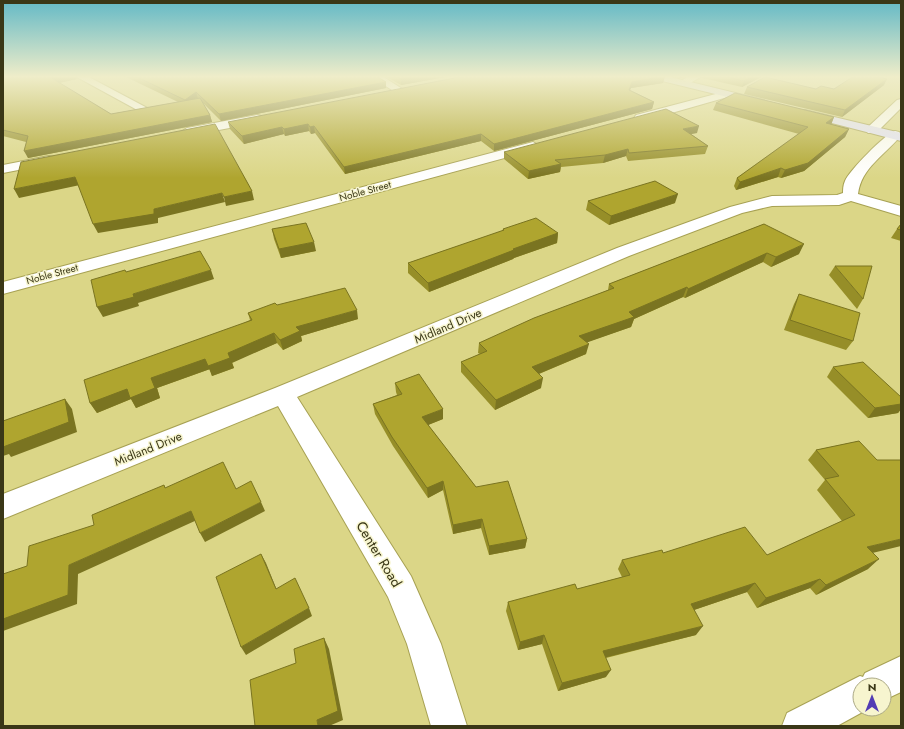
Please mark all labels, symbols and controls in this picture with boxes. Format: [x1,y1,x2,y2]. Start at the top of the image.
street label: Noble Street [337,177,393,205]
street label: Noble Street [24,260,80,288]
street label: Midland Drive [412,304,484,348]
street label: Midland Drive [111,427,185,471]
street label: Center Road [351,517,407,591]
north arrow [852,677,892,717]
text: N [868,679,876,695]

